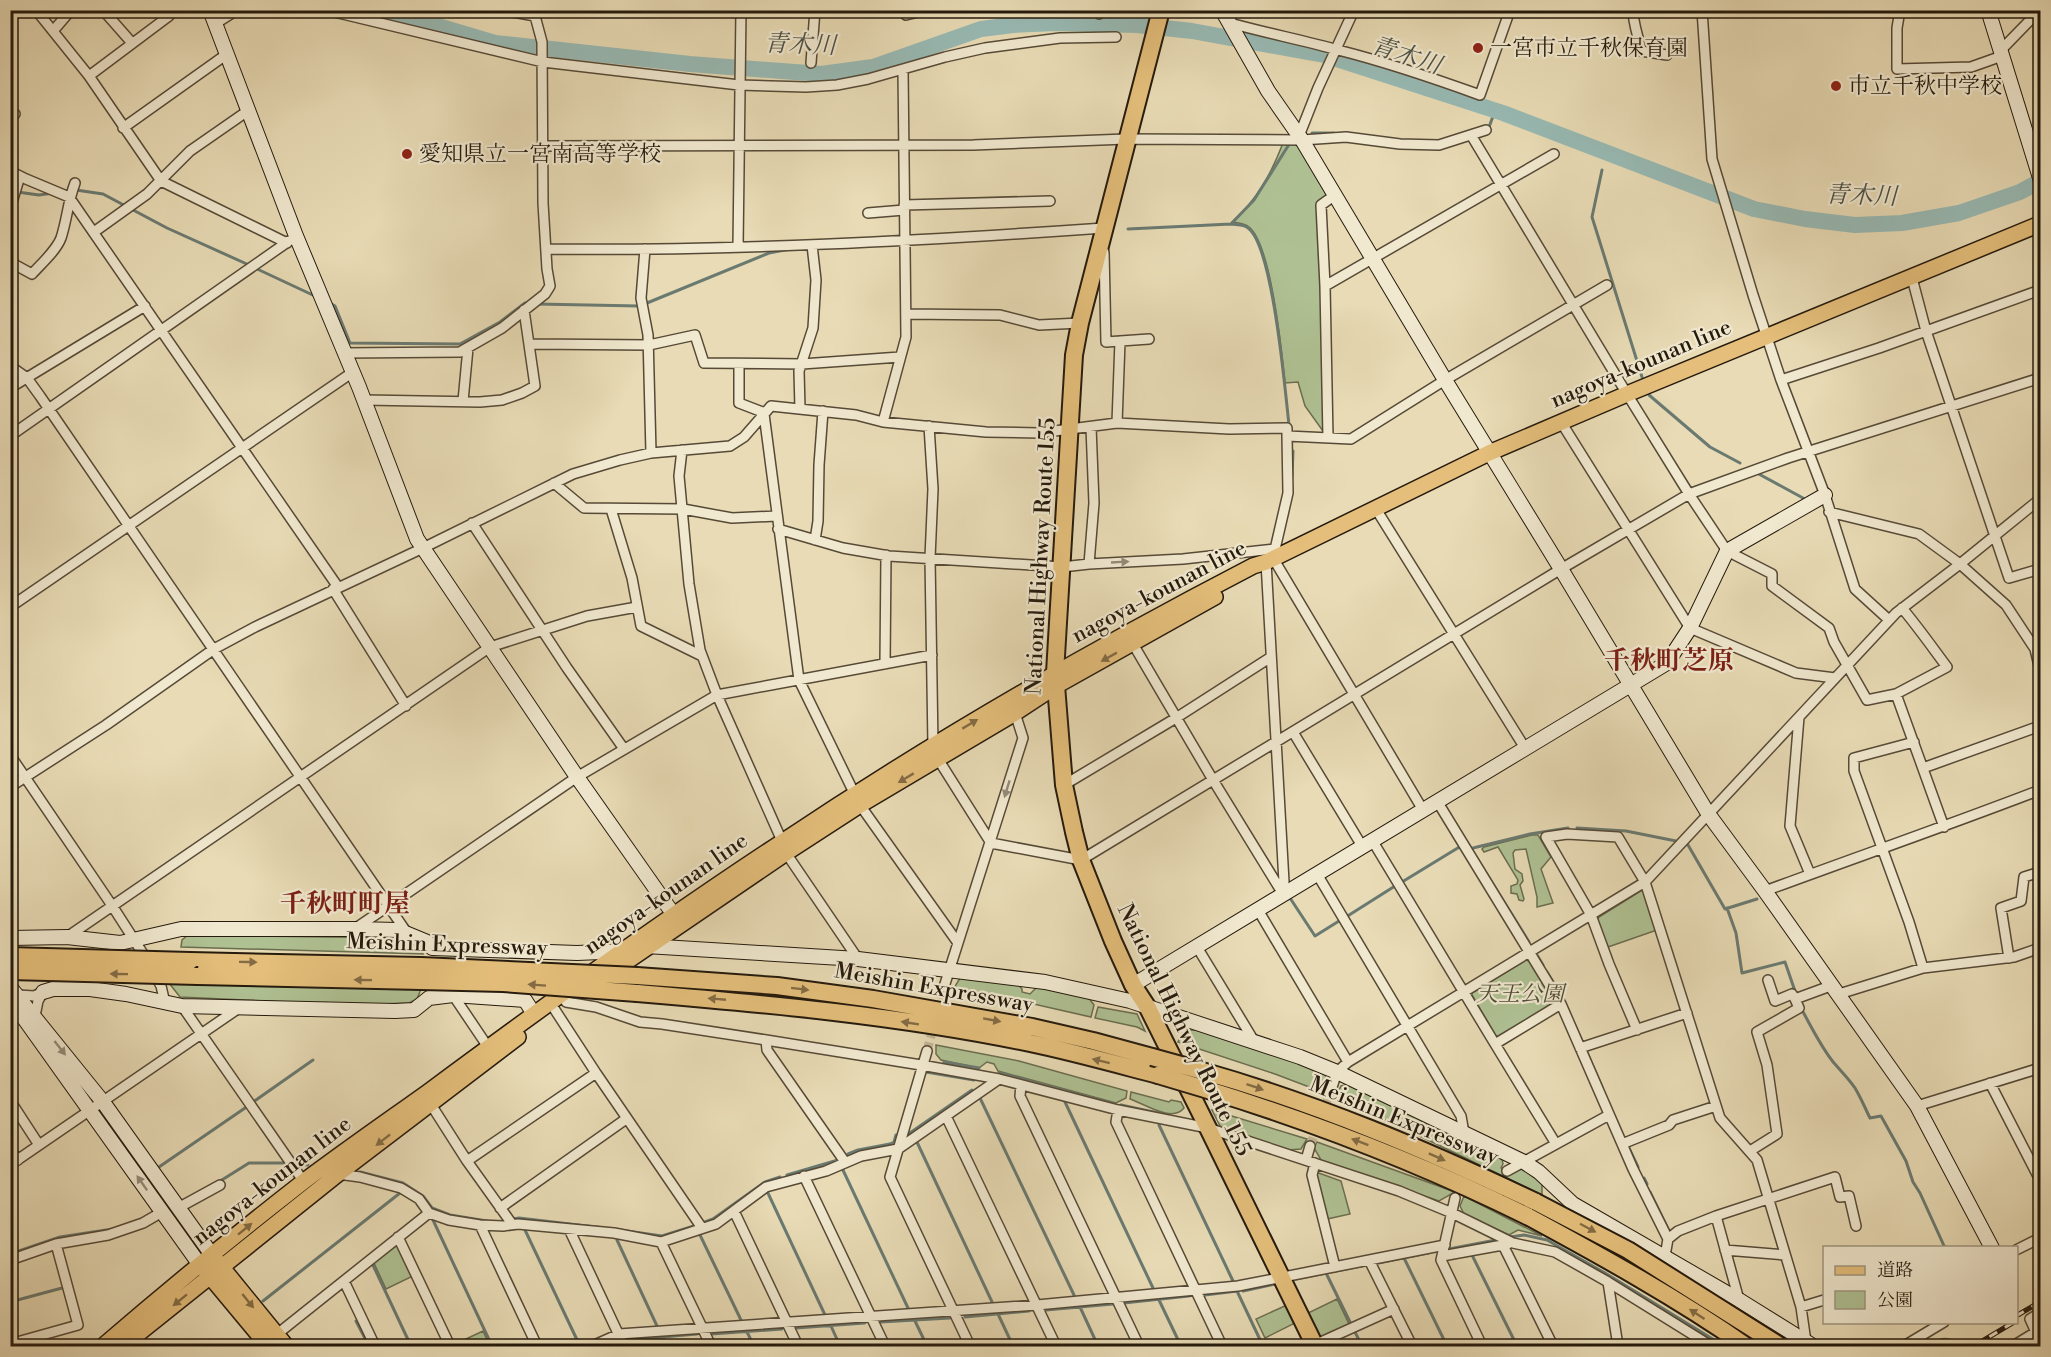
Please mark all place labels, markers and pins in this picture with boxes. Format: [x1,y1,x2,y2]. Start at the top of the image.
place label: 一宮市立千秋保育園 [1490,35,1688,62]
marker: 一宮市立千秋保育園 [1471,41,1485,55]
place label: 市立千秋中学校 [1848,73,2002,100]
marker: 市立千秋中学校 [1829,79,1843,93]
place label: 愛知県立一宮南高等学校 [419,141,661,168]
marker: 愛知県立一宮南高等学校 [400,147,414,161]

